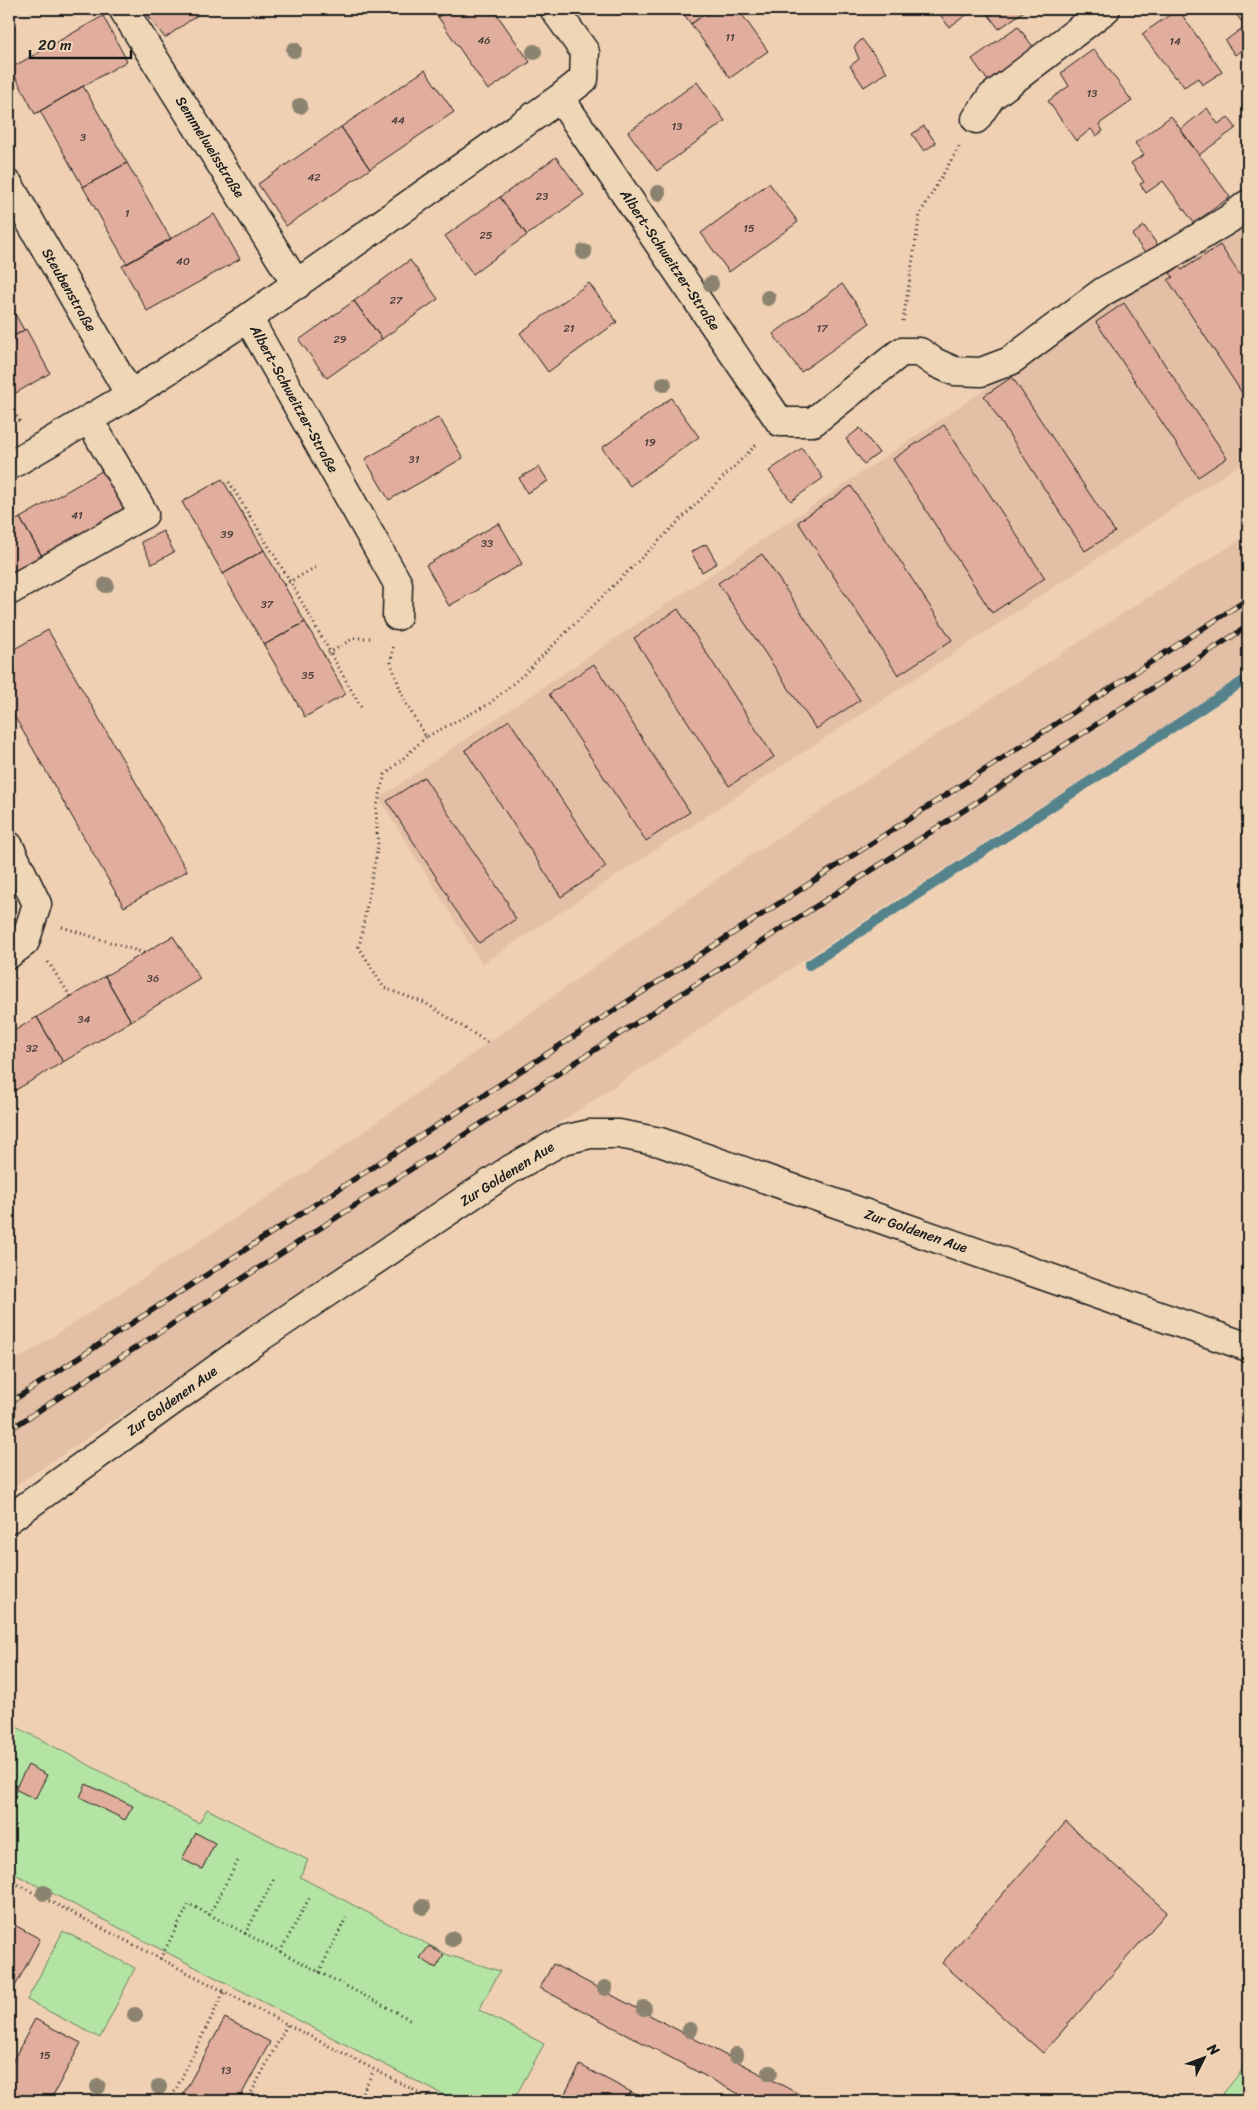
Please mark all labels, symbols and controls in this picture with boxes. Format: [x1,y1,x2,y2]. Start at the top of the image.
scale bar [30,28,131,60]
house number: 11 [725,28,735,47]
house number: 46 [477,31,491,50]
text: 20 m [38,32,72,58]
house number: 14 [1169,32,1181,51]
house number: 13 [1087,84,1097,103]
street label: Semmelweisstraße [169,91,252,203]
house number: 44 [391,111,405,130]
house number: 13 [672,117,682,136]
house number: 3 [80,128,86,147]
house number: 42 [307,168,321,187]
street label: Albert-Schweitzer-Straße [613,183,727,336]
house number: 23 [536,187,548,206]
house number: 1 [125,204,130,223]
house number: 15 [743,219,755,238]
house number: 25 [479,226,493,245]
street label: Steubenstraße [35,243,103,337]
house number: 40 [176,252,190,271]
house number: 27 [390,291,403,310]
street label: Albert-Schweitzer-Straße [242,319,345,478]
house number: 21 [563,319,575,338]
house number: 17 [817,319,828,338]
house number: 29 [333,330,347,349]
house number: 19 [644,433,656,452]
house number: 31 [409,450,420,469]
house number: 41 [71,506,83,525]
house number: 39 [221,525,234,544]
house number: 33 [481,534,493,553]
house number: 37 [261,595,274,614]
house number: 35 [302,666,315,685]
house number: 36 [147,969,159,988]
house number: 34 [78,1010,91,1029]
house number: 32 [26,1039,39,1058]
street label: Zur Goldenen Aue [455,1135,560,1213]
street label: Zur Goldenen Aue [861,1202,971,1260]
street label: Zur Goldenen Aue [121,1359,223,1443]
north arrow [1180,2032,1230,2082]
text: N [1200,2037,1226,2062]
house number: 15 [39,2046,51,2065]
house number: 13 [221,2061,231,2080]

